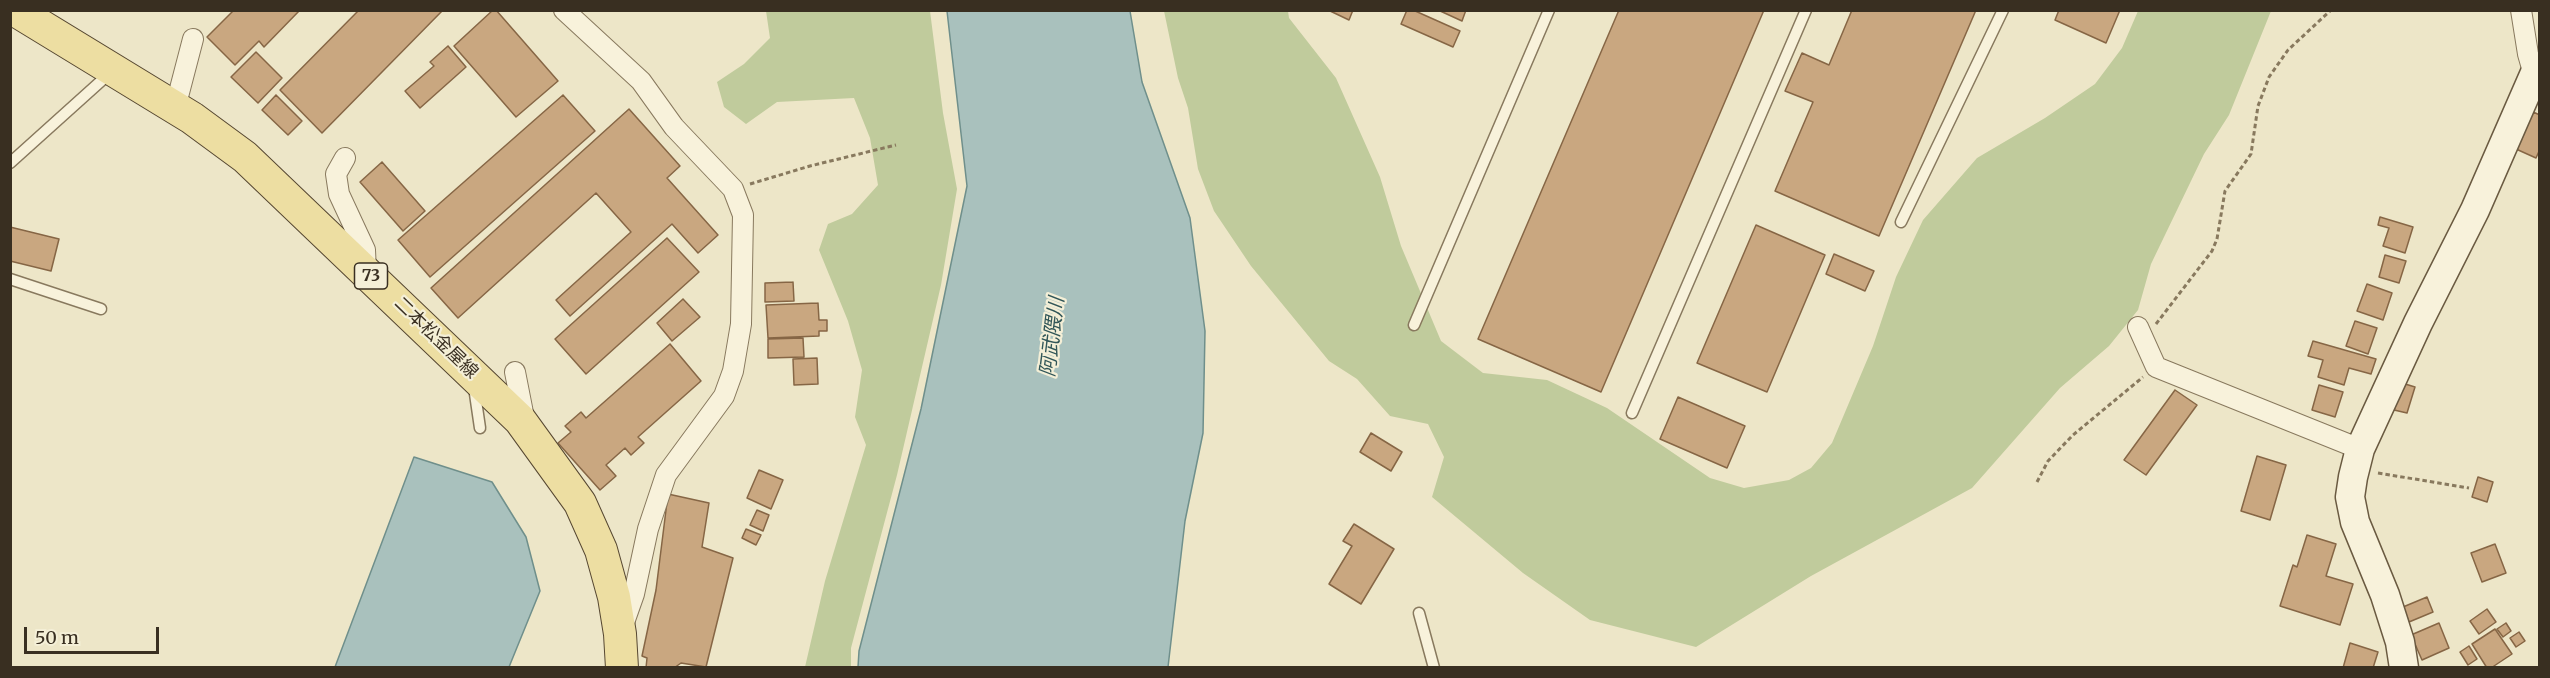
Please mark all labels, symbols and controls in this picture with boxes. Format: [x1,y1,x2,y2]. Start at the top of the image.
road number: 73 [354,263,388,289]
street label: 二本松金屋線 [390,293,482,383]
water label: 阿武隈川 [1036,296,1070,378]
scale bar [27,615,162,653]
text: 50 m [35,626,79,649]

